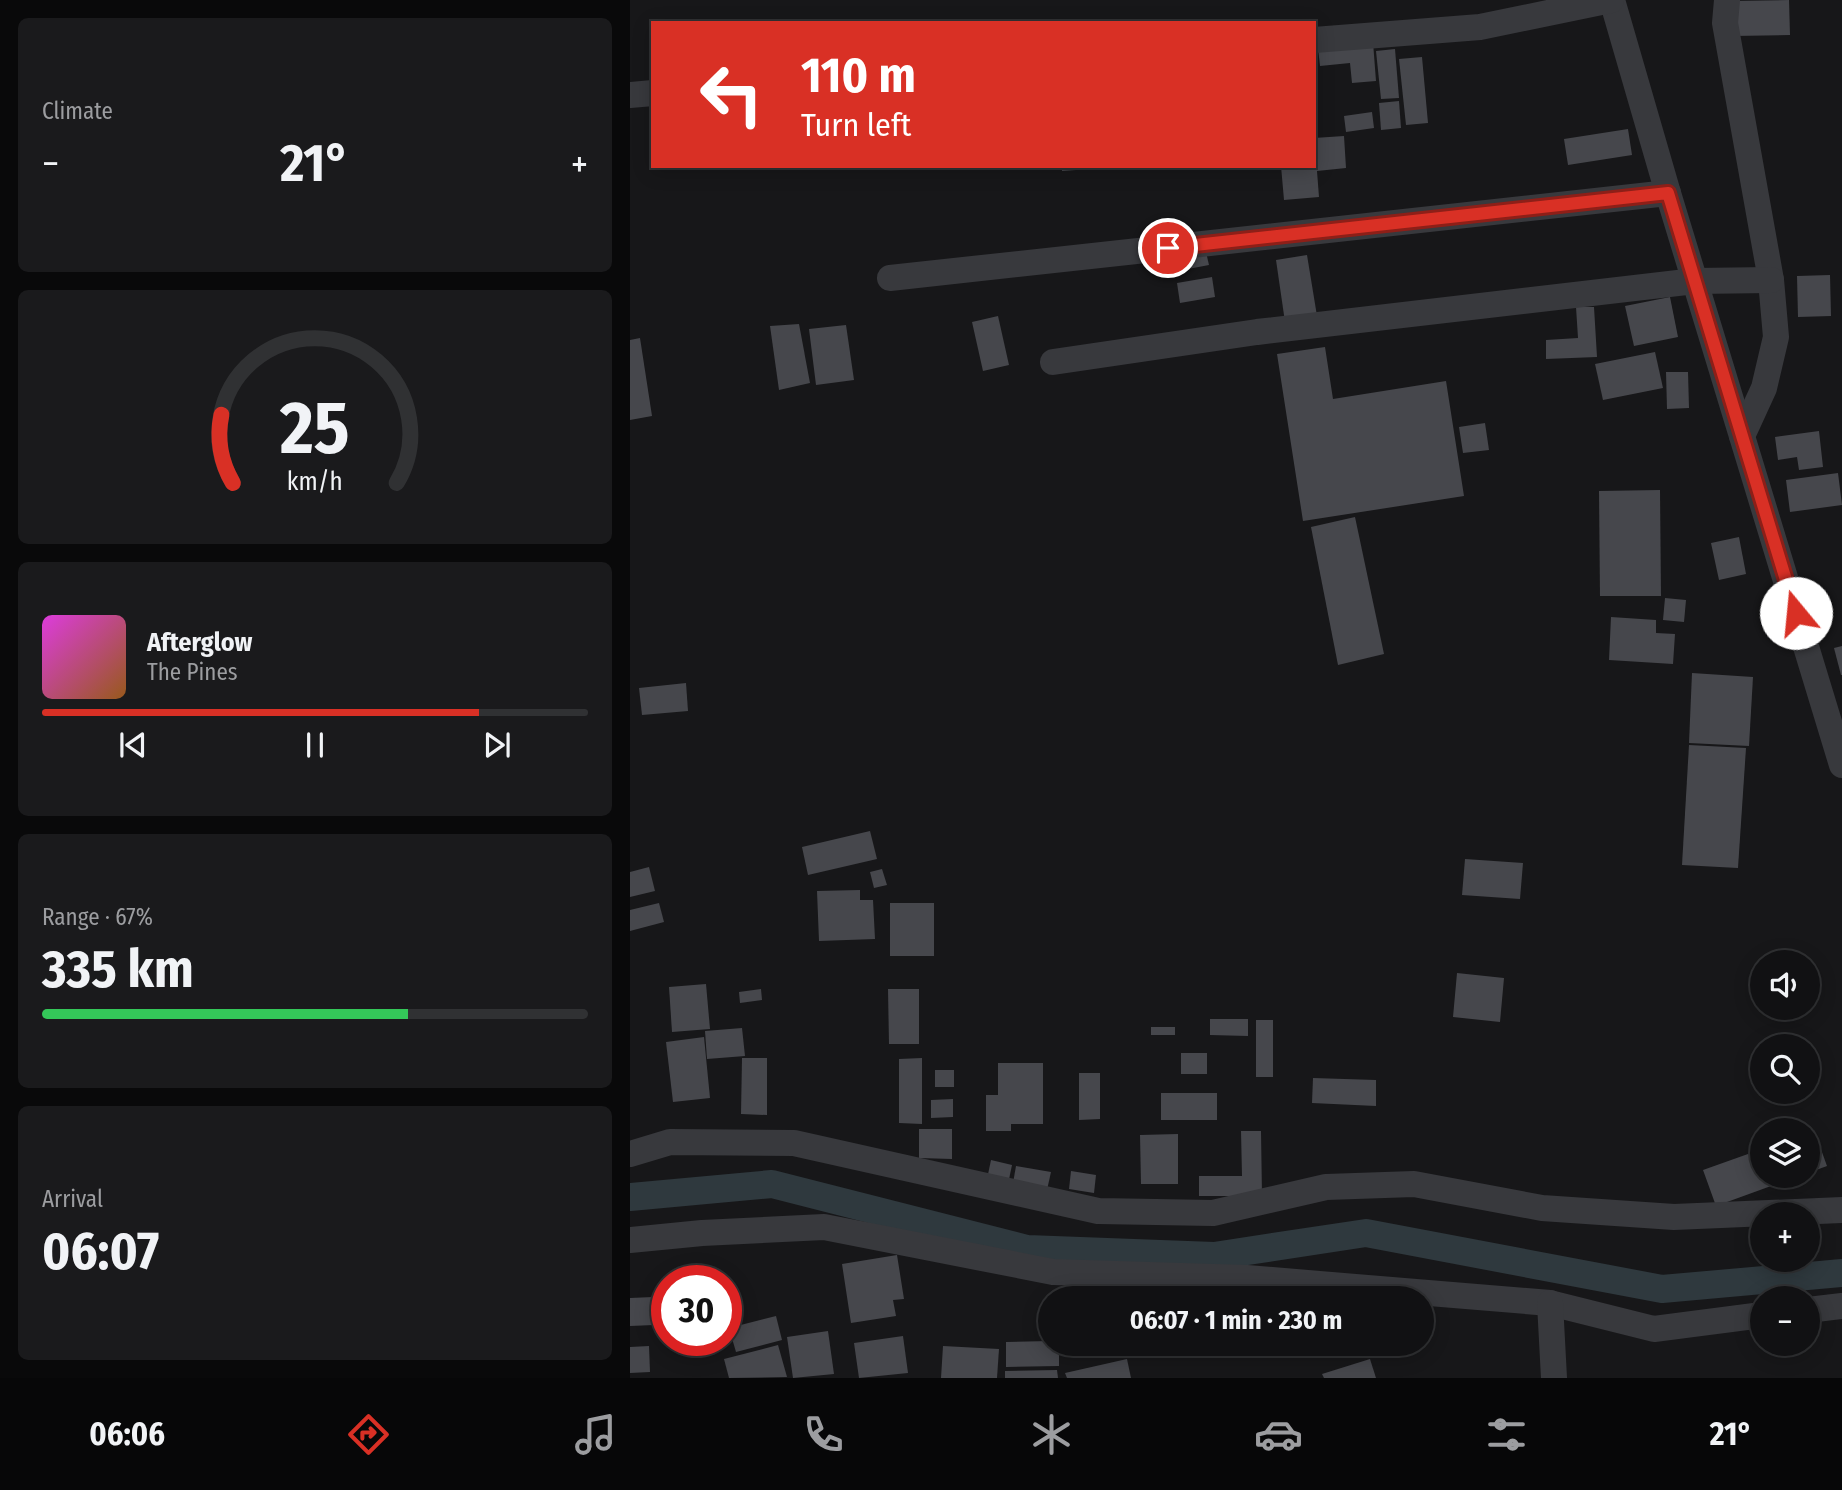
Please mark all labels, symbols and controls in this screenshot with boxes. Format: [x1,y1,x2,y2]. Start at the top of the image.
text: 110 m [801,46,916,105]
icon: left [686,49,777,140]
text: Climate [42,97,113,125]
text: Turn left [801,106,911,144]
text: 21° [280,132,350,195]
text: − [42,141,59,187]
text: + [571,141,588,187]
pin [1138,218,1198,278]
icon: arrive [1149,229,1187,267]
text: 25 [279,385,350,472]
text: km/h [287,467,343,497]
position arrow [1759,576,1833,650]
text: Afterglow [147,627,252,658]
text: The Pines [147,658,238,686]
icon: previous [114,726,152,764]
icon: pause [296,726,334,764]
icon: next [478,726,516,764]
text: Range · 67% [42,903,153,931]
text: 335 km [42,938,194,1001]
map controls [1750,950,1820,1356]
button: sound [1750,950,1820,1020]
button: search [1750,1034,1820,1104]
button: layers [1750,1118,1820,1188]
text: Arrival [42,1185,103,1213]
button: + [1750,1202,1820,1272]
text: 06:07 [42,1220,159,1283]
speed limit sign: 30 [651,1265,742,1356]
button: − [1750,1286,1820,1356]
text: 06:07 · 1 min · 230 m [1130,1305,1342,1336]
icon: directions [344,1410,393,1459]
icon: music [571,1410,620,1459]
icon: phone [799,1410,848,1459]
icon: climate [1027,1410,1076,1459]
icon: car [1254,1410,1303,1459]
icon: filters [1482,1410,1531,1459]
text: 06:06 [89,1415,165,1453]
text: 21° [1710,1415,1753,1453]

